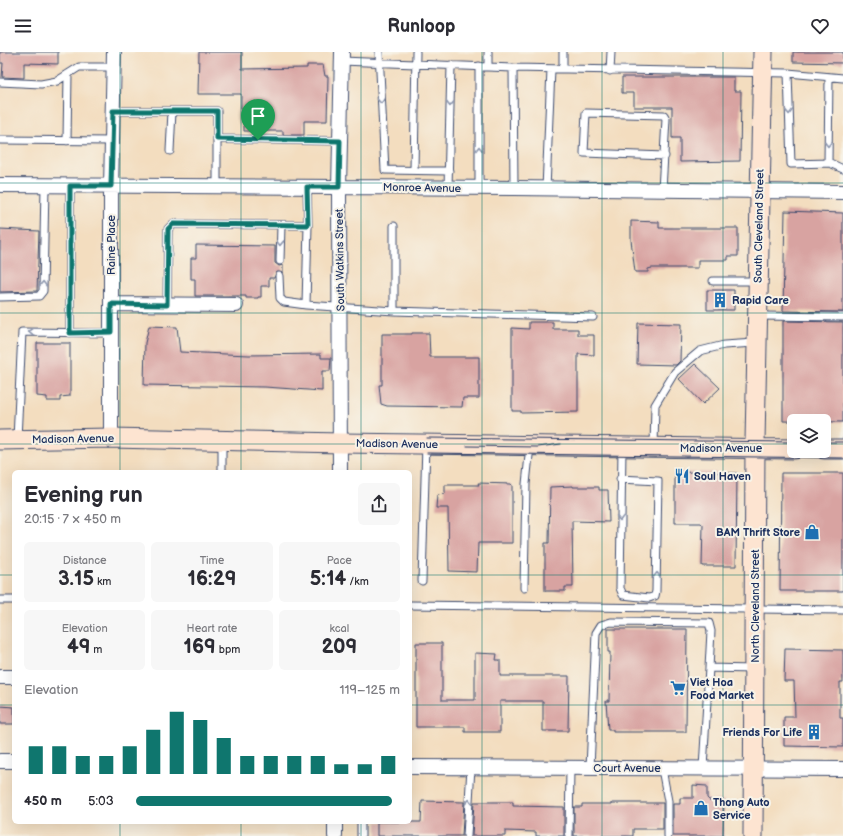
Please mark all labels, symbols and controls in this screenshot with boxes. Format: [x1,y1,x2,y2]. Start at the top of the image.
icon: menu [12,15,34,37]
icon: heart [809,15,831,37]
text: Runloop [388,16,455,37]
one-way arrow [377,98,386,104]
pin [241,99,275,140]
one-way arrow [446,101,454,107]
icon: arrive [247,105,269,127]
one-way arrow [785,109,794,115]
one-way arrow [824,141,832,147]
one-way arrow [475,146,483,152]
street label: South Cleveland Street [752,168,767,283]
street label: Monroe Avenue [383,181,462,195]
street label: South Watkins Street [333,208,347,311]
street label: Raine Place [105,214,118,275]
one-way arrow [276,240,285,246]
one-way arrow [39,281,47,287]
building icon: Rapid Care [711,291,729,309]
place label: Rapid Care [732,294,789,307]
one-way arrow [28,328,34,337]
map controls [787,414,831,458]
button: layers [787,414,831,458]
street label: Madison Avenue [32,432,115,446]
street label: Madison Avenue [356,437,439,451]
street label: Madison Avenue [680,442,763,455]
restaurant icon: Soul Haven [673,467,691,485]
place label: Soul Haven [694,470,751,483]
text: Evening run [24,482,143,509]
button: share [358,483,400,525]
text: 20:15 · 7 × 450 m [24,511,121,527]
one-way arrow [616,515,624,521]
shop icon: BAM Thrift Store [803,523,821,541]
place label: BAM Thrift Store [716,526,800,539]
street label: North Cleveland Street [749,549,762,663]
text: Distance [63,554,107,567]
text: Time [200,554,224,567]
text: Pace [327,554,352,567]
text: 3.15 [58,567,94,591]
text: 16:29 [187,567,237,591]
text: 5:14 [310,567,346,591]
one-way arrow [652,572,661,578]
text: km [94,575,111,588]
text: /km [346,575,369,588]
text: Elevation [62,622,108,635]
text: Heart rate [187,622,237,635]
text: kcal [329,622,349,635]
text: 49 [67,635,90,659]
text: 169 [184,635,216,659]
text: 209 [321,635,357,659]
text: m [90,643,102,656]
text: bpm [216,643,240,656]
place label: Viet Hoa Food Market [690,676,754,702]
supermarket icon: Viet Hoa Food Market [669,679,687,697]
text: Elevation [24,682,78,698]
text: 119–125 m [339,682,400,698]
building icon: Friends For Life [805,723,823,741]
place label: Friends For Life [723,726,802,739]
street label: Court Avenue [593,762,661,775]
text: 450 m [24,793,62,809]
text: 5:03 [88,793,114,809]
place label: Thong Auto Service [713,796,769,822]
one-way arrow [464,799,473,805]
shop icon: Thong Auto Service [692,799,710,817]

